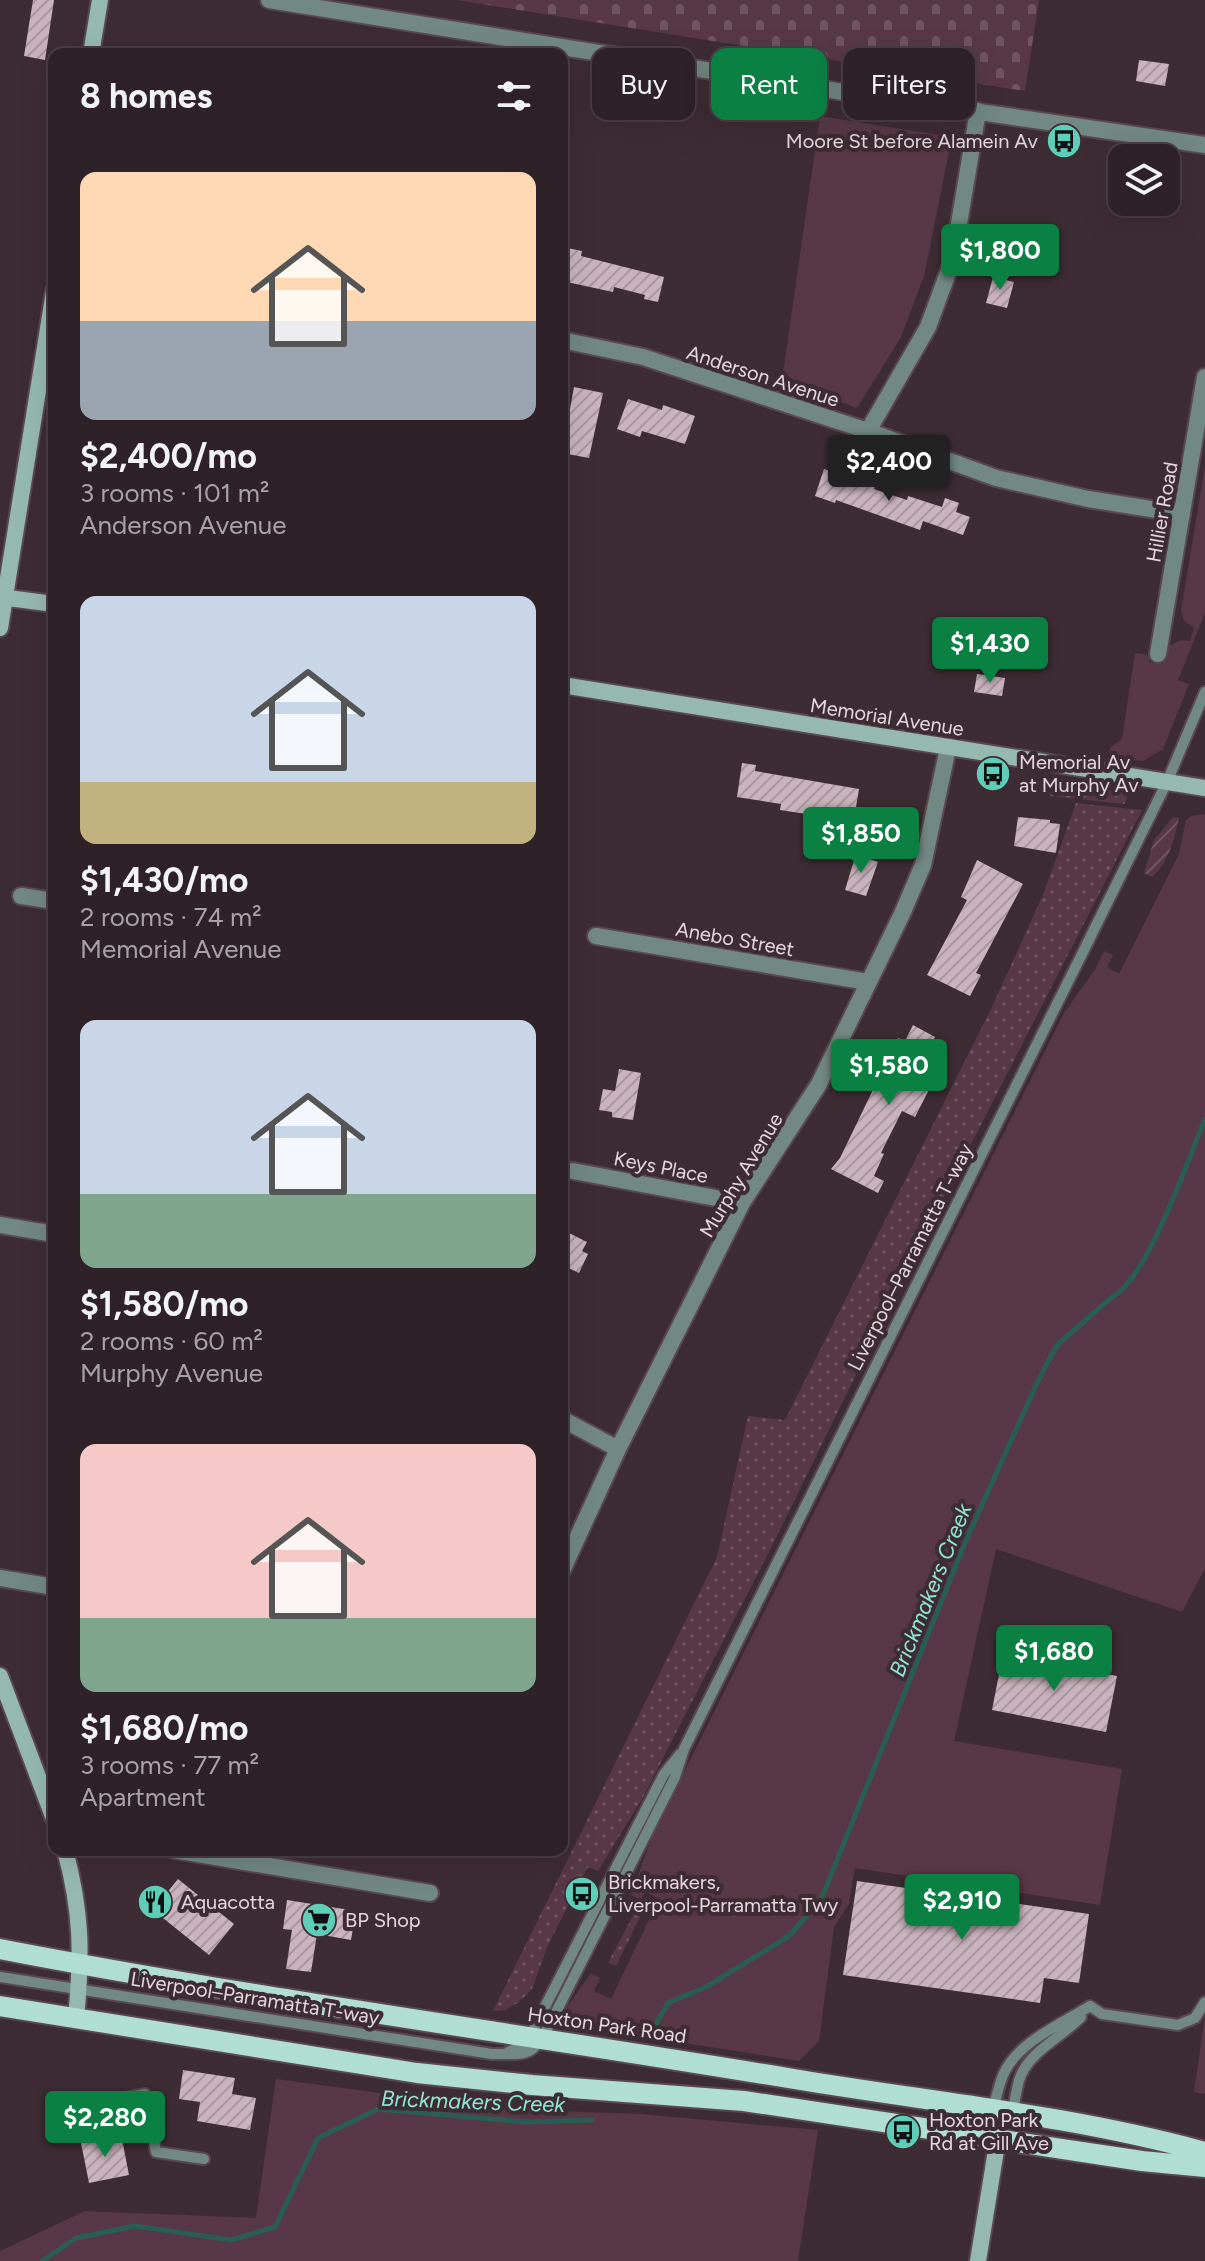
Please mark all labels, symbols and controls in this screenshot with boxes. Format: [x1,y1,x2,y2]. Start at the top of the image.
chip: Buy [592,48,695,120]
chip: Rent [711,48,827,120]
chip: Filters [843,48,975,120]
icon: filters [492,74,536,118]
text: 8 homes [80,76,212,117]
bus stop icon: Moore St before Alamein Av [1045,122,1083,160]
place label: Moore St before Alamein Av [786,129,1039,153]
map controls [1108,144,1180,216]
button: layers [1108,144,1180,216]
icon: home [236,224,380,368]
pin: $1,800 [935,224,1065,292]
text: $1,800 [959,234,1041,266]
street label: Anderson Avenue [684,340,842,412]
pin: $2,400 [824,435,954,503]
text: $2,400/mo [80,436,257,477]
text: $2,400 [846,445,932,477]
street label: Hillier Road [1141,460,1183,564]
text: 3 rooms · 101 m² [80,477,269,509]
text: Anderson Avenue [80,509,286,541]
pin: $1,430 [925,617,1055,685]
text: $1,430 [950,627,1030,659]
icon: home [236,648,380,792]
street label: Memorial Avenue [809,693,966,741]
place label: Memorial Av at Murphy Av [1019,750,1139,797]
bus stop icon: Memorial Av at Murphy Av [974,755,1012,793]
pin: $1,850 [796,807,926,875]
text: $1,850 [821,817,901,849]
text: $1,430/mo [80,860,248,901]
text: 2 rooms · 74 m² [80,901,262,933]
street label: Anebo Street [674,917,796,961]
text: Memorial Avenue [80,933,282,965]
pin: $1,580 [824,1039,954,1107]
text: $1,580 [849,1049,929,1081]
icon: home [236,1072,380,1216]
street label: Murphy Avenue [694,1108,788,1242]
street label: Liverpool–Parramatta T-way [842,1139,978,1374]
street label: Keys Place [612,1146,710,1188]
text: $1,580/mo [80,1284,249,1325]
text: 2 rooms · 60 m² [80,1325,263,1357]
text: Murphy Avenue [80,1357,263,1389]
icon: home [236,1496,380,1640]
water label: Brickmakers Creek [883,1499,978,1681]
pin: $1,680 [989,1625,1119,1693]
text: $1,680 [1014,1635,1094,1667]
text: $1,680/mo [80,1708,249,1749]
text: 3 rooms · 77 m² [80,1749,259,1781]
text: Apartment [80,1781,206,1813]
place label: Brickmakers, Liverpool-Parramatta Twy [608,1870,839,1917]
pin: $2,910 [897,1874,1027,1942]
bus stop icon: Brickmakers, Liverpool-Parramatta Twy [563,1875,601,1913]
restaurant icon: Aquacotta [136,1883,174,1921]
text: $2,910 [922,1884,1002,1916]
place label: Aquacotta [181,1890,275,1914]
supermarket icon: BP Shop [300,1901,338,1939]
place label: BP Shop [345,1908,421,1932]
street label: Liverpool–Parramatta T-way [129,1966,382,2030]
street label: Hoxton Park Road [526,2002,688,2048]
water label: Brickmakers Creek [381,2085,567,2118]
pin: $2,280 [40,2091,170,2159]
text: $2,280 [63,2101,147,2133]
place label: Hoxton Park Rd at Gill Ave [929,2108,1049,2155]
bus stop icon: Hoxton Park Rd at Gill Ave [884,2113,922,2151]

